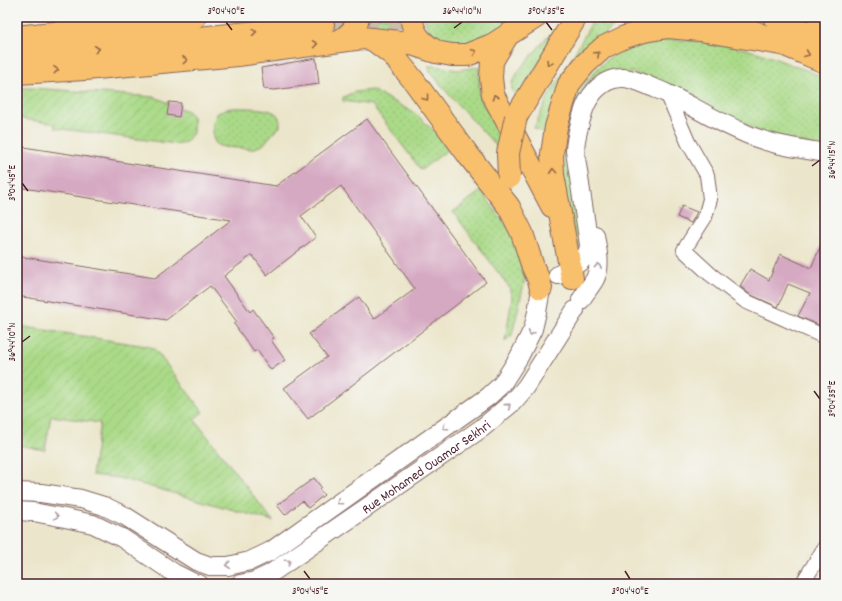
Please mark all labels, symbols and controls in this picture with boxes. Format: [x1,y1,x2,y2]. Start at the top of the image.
text: 3°04'40"E [208,5,245,19]
text: 36°44'10"N [443,5,482,19]
text: 3°04'35"E [528,5,565,19]
one-way arrow [251,28,257,37]
one-way arrow [311,40,318,49]
one-way arrow [94,44,100,53]
one-way arrow [471,48,478,56]
one-way arrow [803,50,810,58]
one-way arrow [592,51,599,58]
one-way arrow [182,55,189,64]
one-way arrow [546,59,553,66]
one-way arrow [53,66,59,75]
one-way arrow [421,93,428,100]
one-way arrow [491,93,499,100]
text: 36°44'15"N [826,141,840,179]
text: 3°04'45"E [6,164,20,201]
one-way arrow [548,168,557,174]
one-way arrow [593,263,602,269]
text: 36°44'10"N [6,322,20,361]
one-way arrow [527,329,535,336]
text: 3°04'35"E [826,380,840,417]
one-way arrow [504,404,511,411]
street label: Rue Mohamed Ouamar Sekhri [358,416,496,520]
one-way arrow [443,422,450,429]
one-way arrow [337,497,344,504]
one-way arrow [53,511,59,520]
one-way arrow [284,559,291,567]
one-way arrow [225,561,231,570]
text: 3°04'45"E [292,585,329,599]
text: 3°04'40"E [612,585,649,599]

